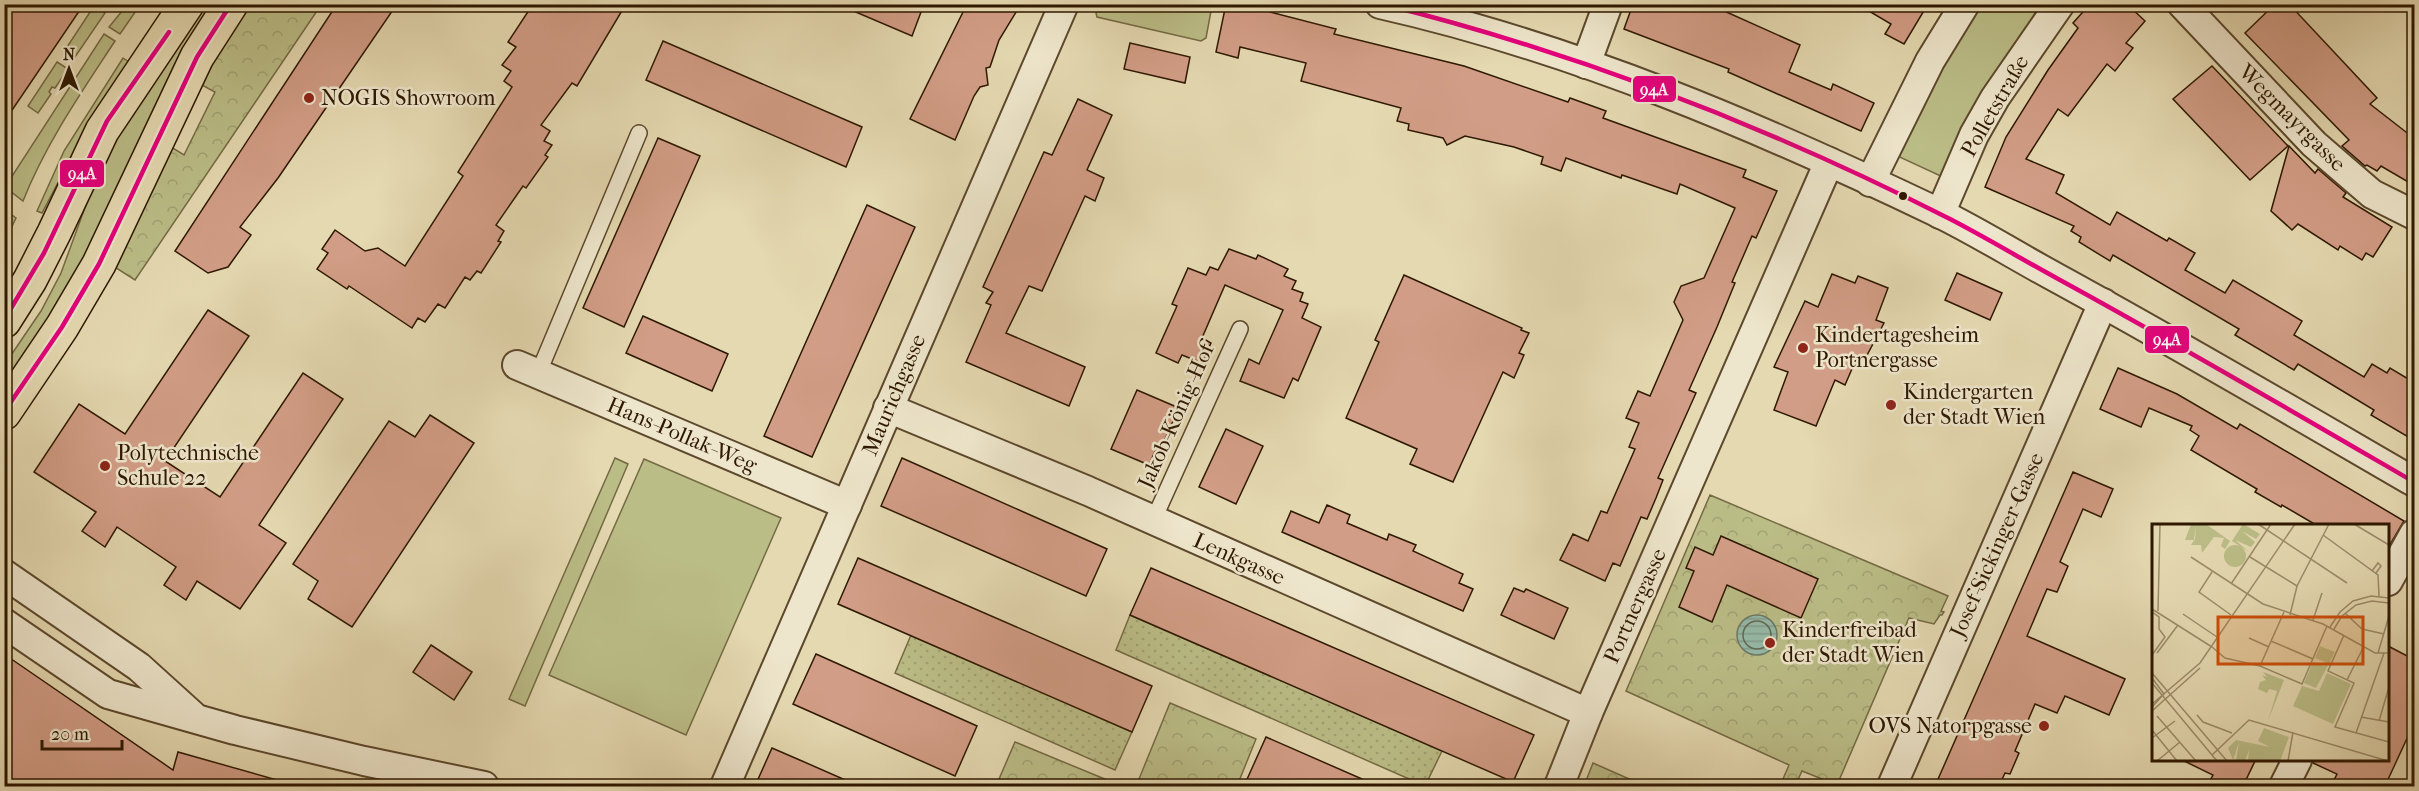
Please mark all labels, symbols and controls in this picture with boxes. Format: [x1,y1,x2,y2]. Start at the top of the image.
north arrow [39,39,99,99]
text: N [63,45,76,64]
street label: Polletstraße [1955,50,2035,161]
street label: Wegmayrgasse [2232,58,2351,177]
line badge: 94A [1632,75,1677,103]
text: 94A [1639,80,1669,100]
place label: NOGIS Showroom [321,85,496,111]
marker: NOGIS Showroom [302,91,316,105]
line badge: 94A [59,159,105,188]
text: 94A [67,164,97,184]
unlabelled marker [1897,190,1909,202]
place label: Kindertagesheim Portnergasse [1815,322,1980,373]
line badge: 94A [2144,325,2190,354]
street label: Maurichgasse [857,330,931,460]
text: 94A [2152,330,2182,350]
street label: Jakob-König-Hof [1132,335,1222,494]
marker: Kindertagesheim Portnergasse [1796,341,1810,355]
place label: Kindergarten der Stadt Wien [1903,379,2046,430]
street label: Hans-Pollak-Weg [603,392,761,478]
marker: Kindergarten der Stadt Wien [1884,398,1898,412]
place label: Polytechnische Schule 22 [117,440,259,491]
street label: Josef-Sickinger-Gasse [1944,449,2049,643]
marker: Polytechnische Schule 22 [98,459,112,473]
inset map [2152,524,2389,761]
street label: Lenkgasse [1189,527,1289,591]
street label: Portnergasse [1598,544,1672,667]
place label: Kinderfreibad der Stadt Wien [1782,617,1925,668]
marker: Kinderfreibad der Stadt Wien [1763,636,1777,650]
scale bar [42,713,122,751]
place label: OVS Natorpgasse [1869,713,2032,739]
marker: OVS Natorpgasse [2037,719,2051,733]
text: 20 m [51,724,89,745]

